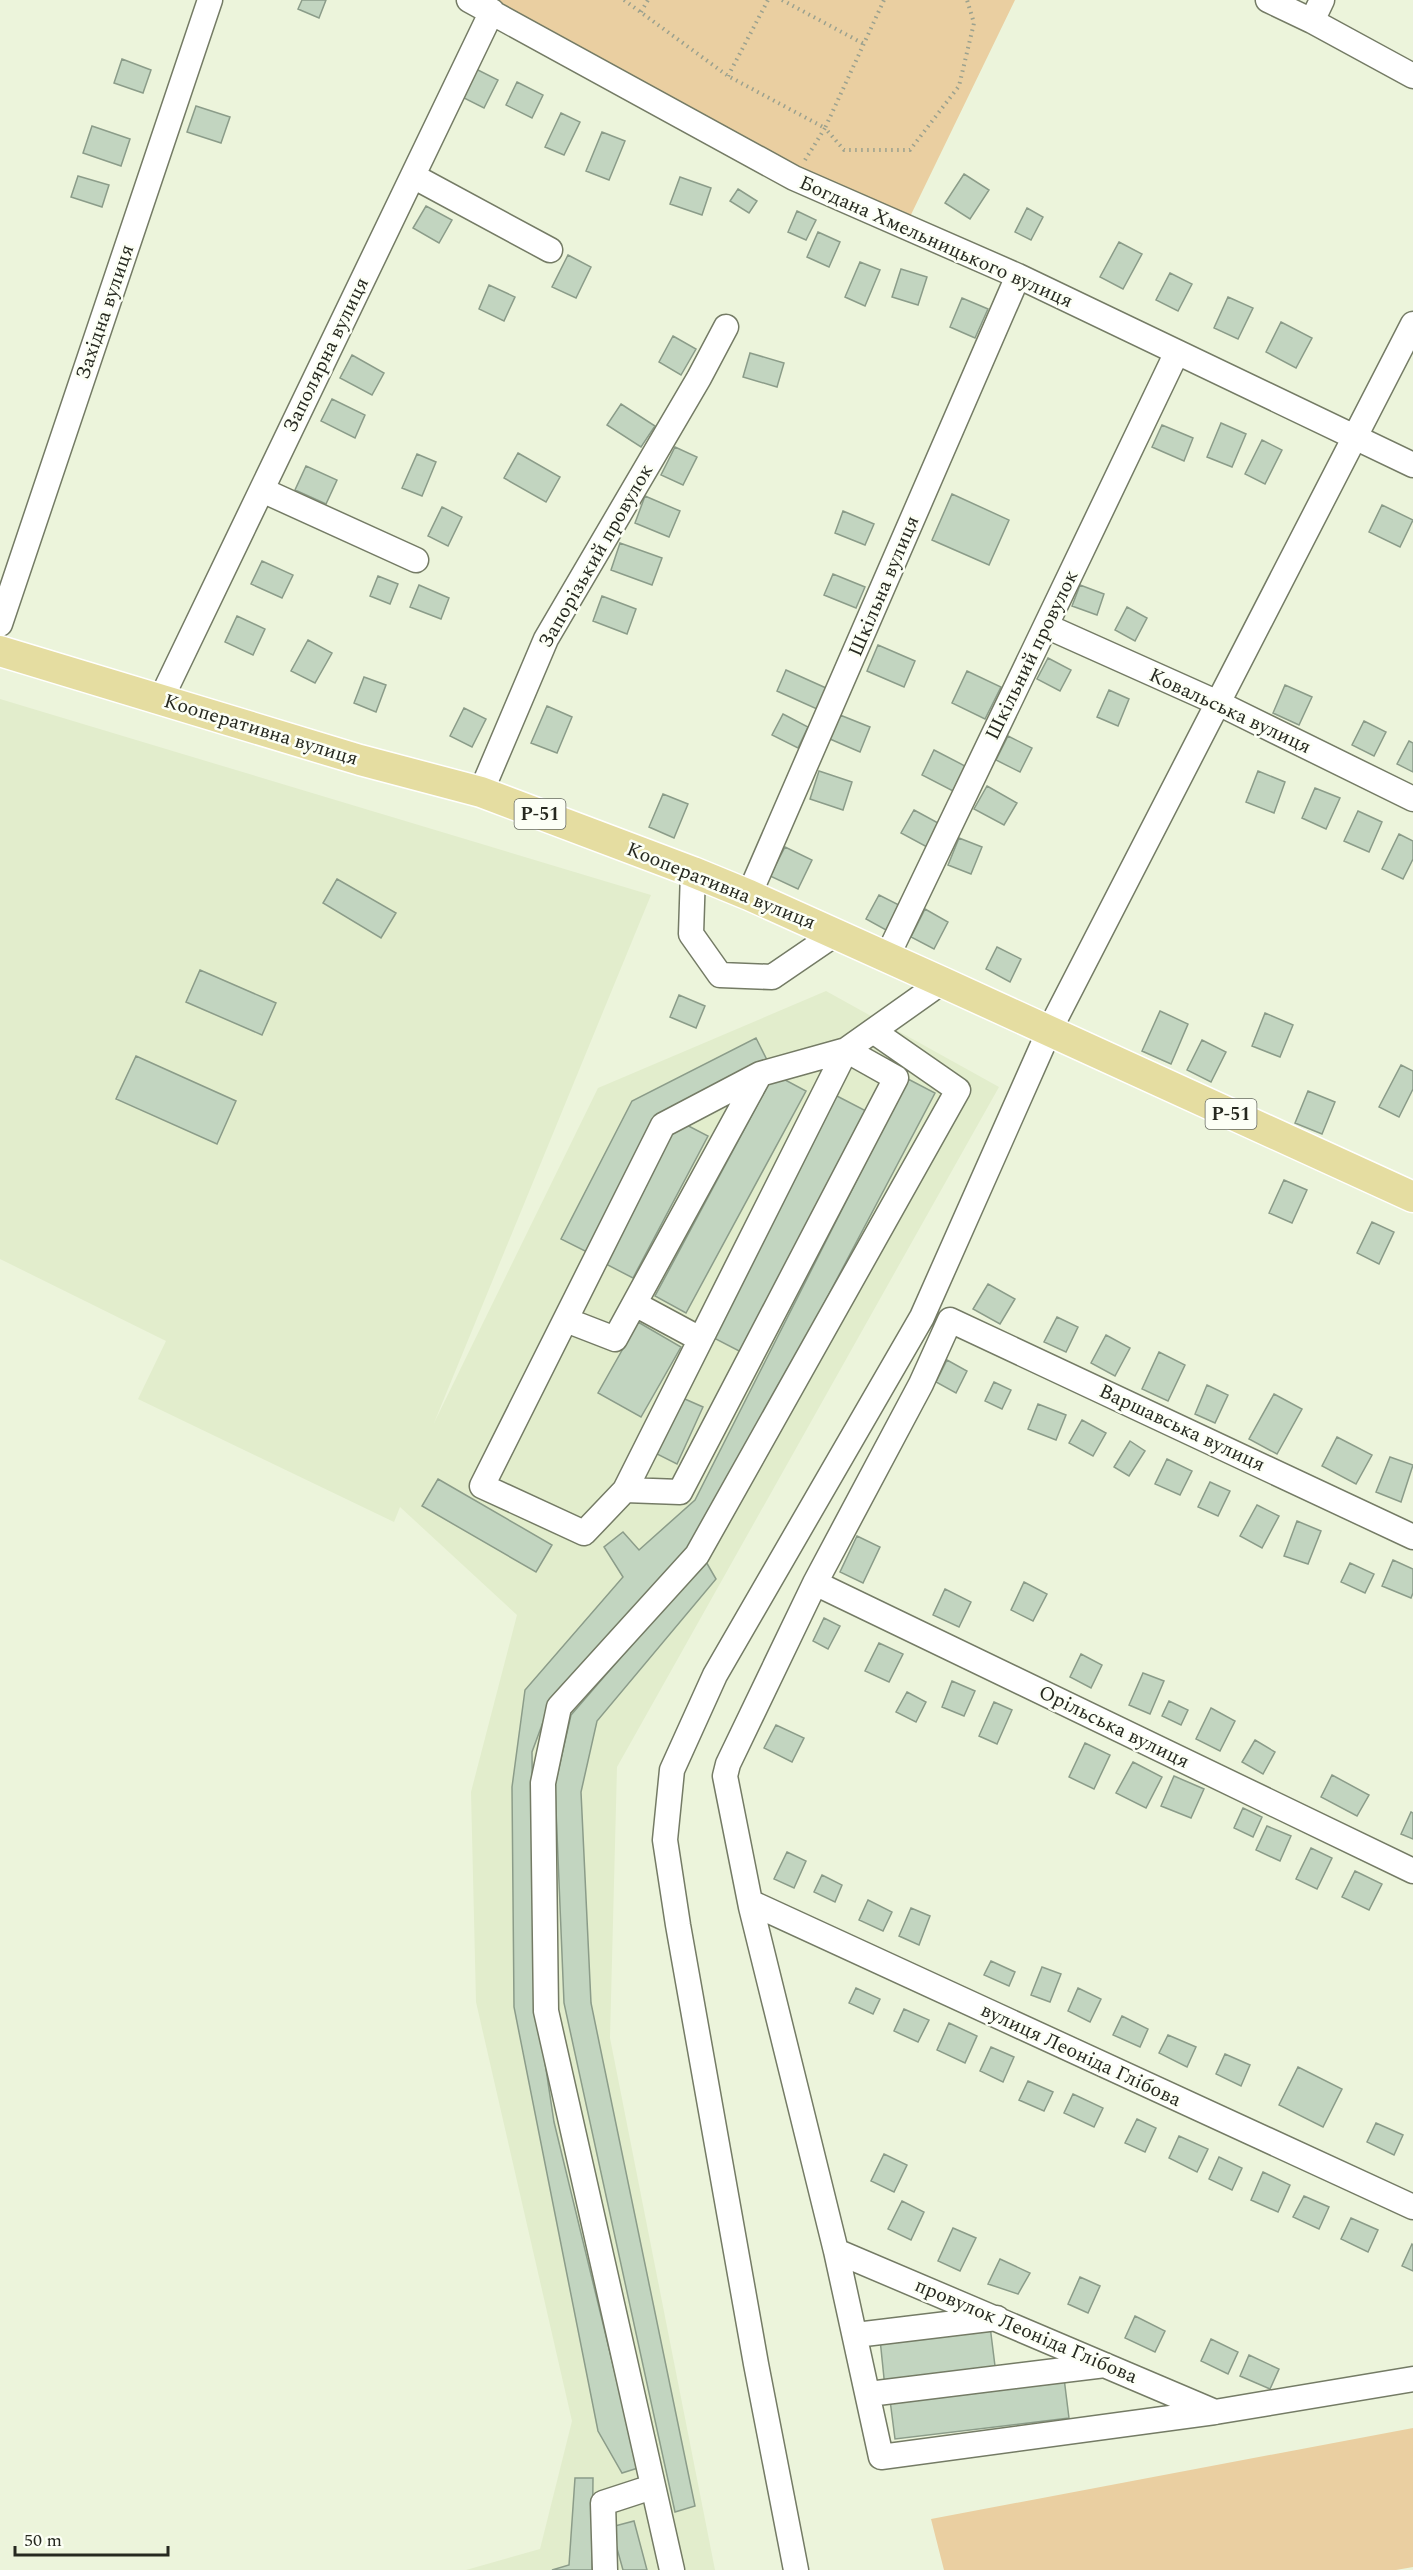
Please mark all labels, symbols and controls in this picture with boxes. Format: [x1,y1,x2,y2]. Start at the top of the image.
street label: Богдана Хмельницького вулиця [794,168,1078,316]
street label: Західна вулиця [68,240,142,384]
street label: Заполярна вулиця [275,272,377,438]
street label: Запорізький провулок [531,458,661,654]
street label: Шкільна вулиця [841,511,927,661]
street label: Шкільний провулок [978,565,1086,745]
street label: Ковальська вулиця [1144,660,1316,762]
street label: Кооперативна вулиця [160,686,362,774]
road number: Р-51 [514,799,566,829]
street label: Кооперативна вулиця [622,834,820,938]
road number: Р-51 [1206,1099,1256,1129]
street label: Варшавська вулиця [1094,1376,1270,1480]
street label: Орільська вулиця [1033,1677,1195,1777]
street label: вулиця Леоніда Глібова [976,1995,1186,2115]
street label: провулок Леоніда Глібова [910,2270,1142,2392]
scale bar [15,2519,168,2557]
text: 50 m [24,2527,62,2554]

